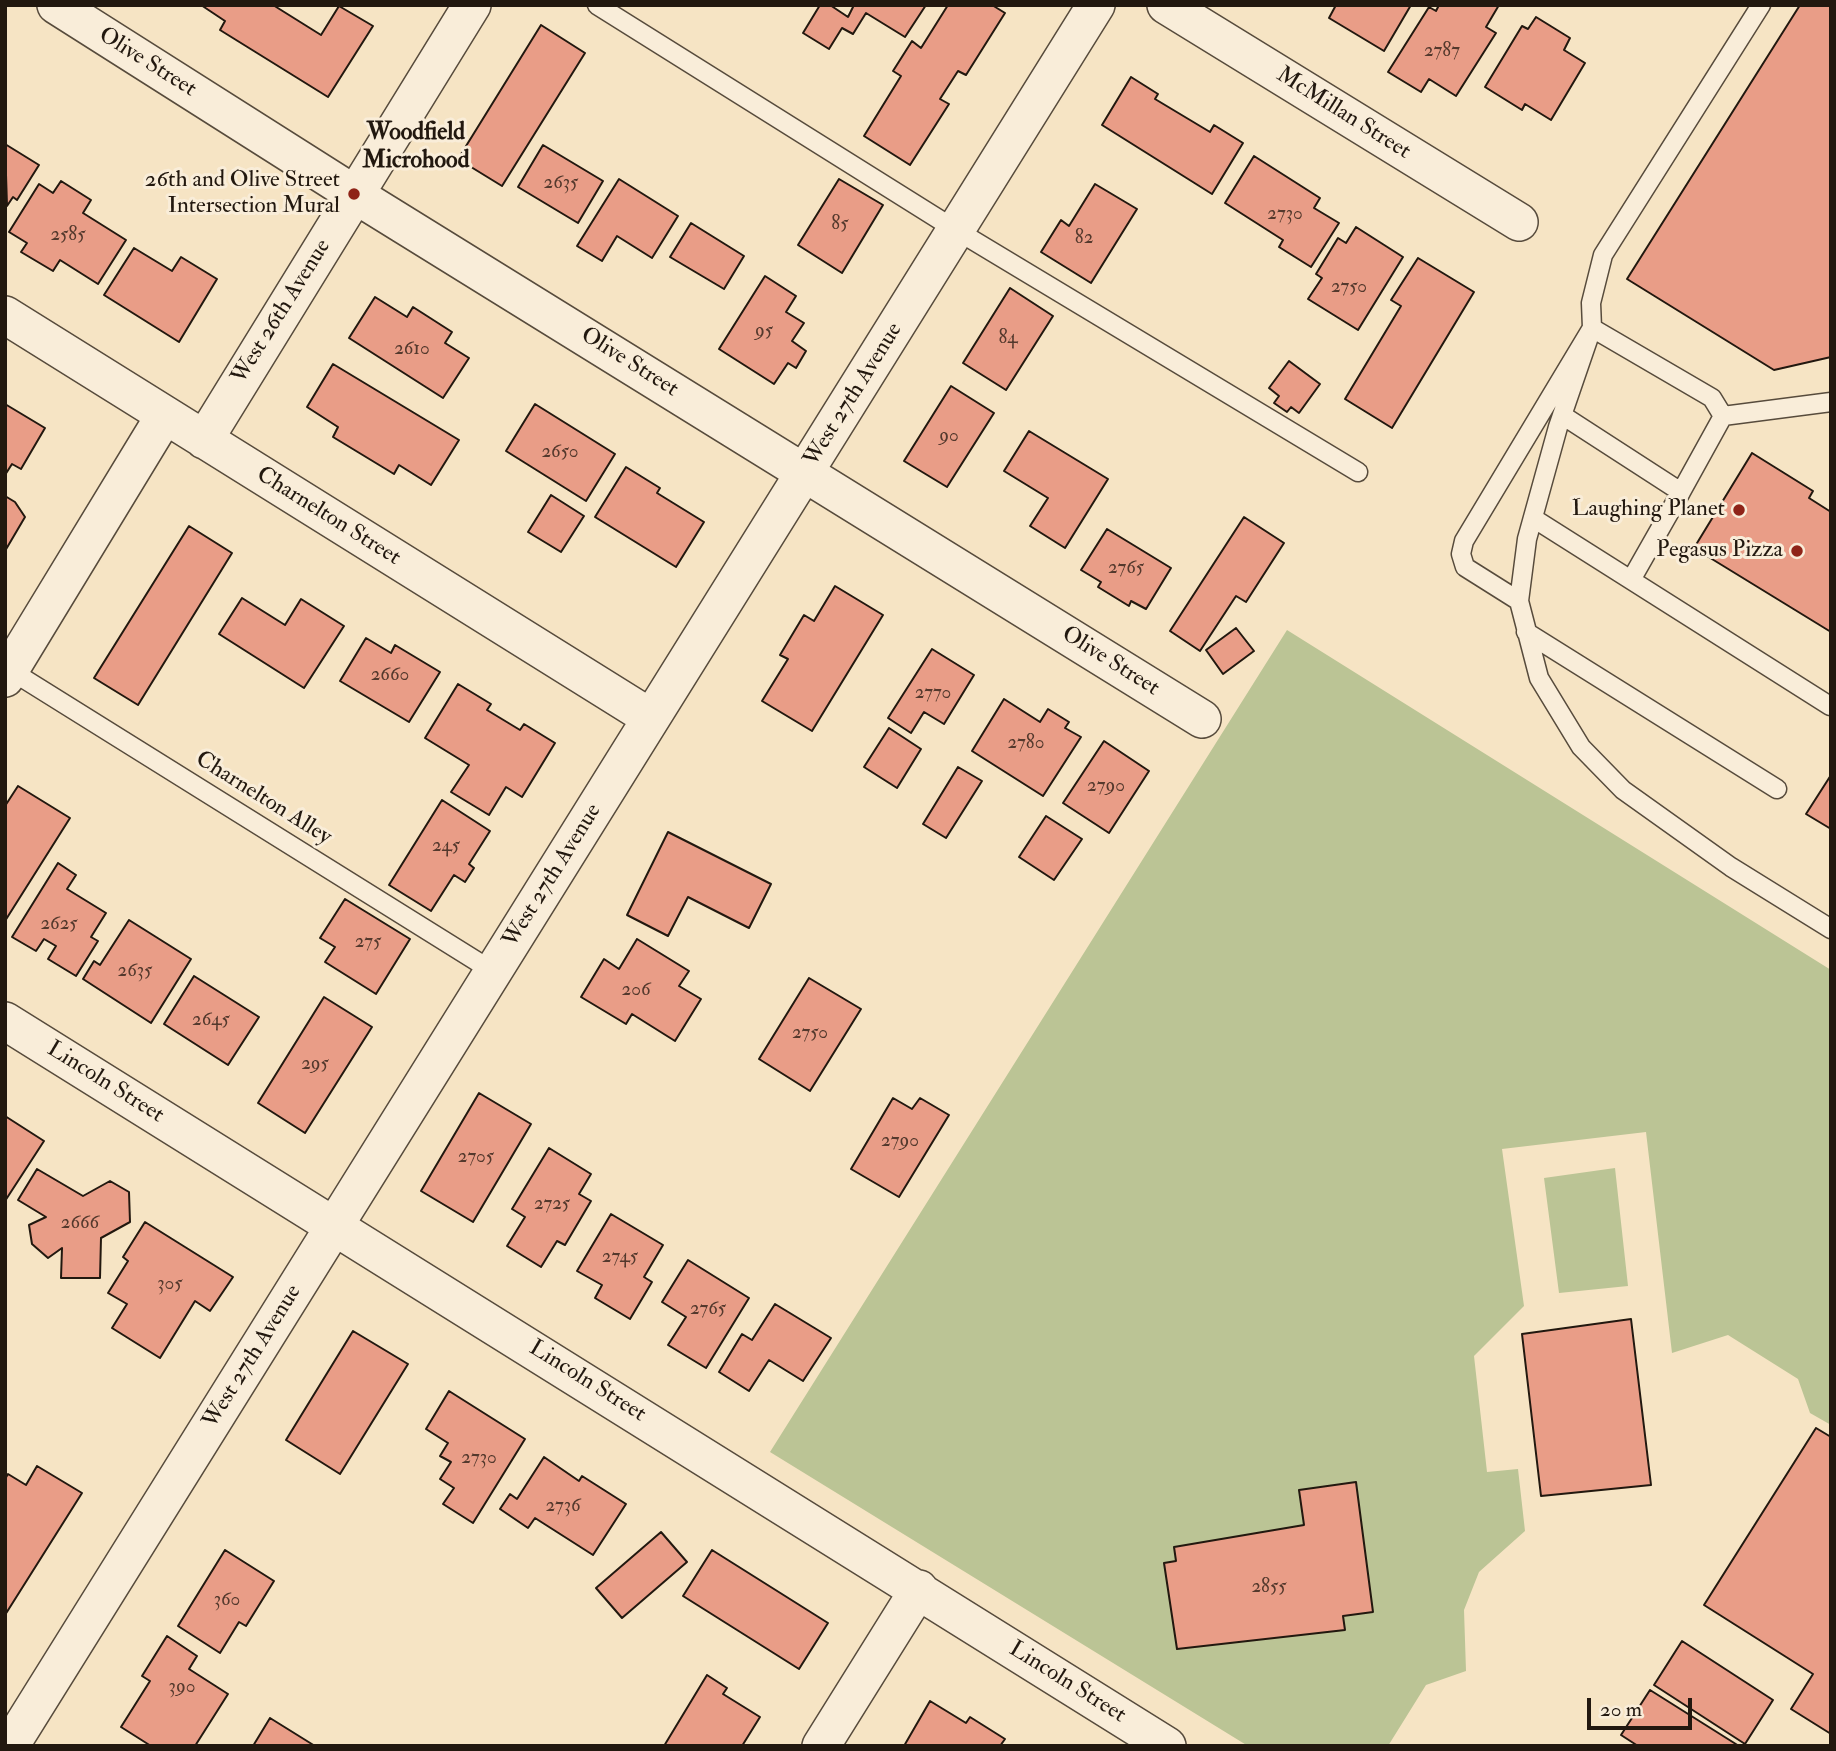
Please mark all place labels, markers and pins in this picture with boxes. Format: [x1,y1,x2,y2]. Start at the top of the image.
place label: 26th and Olive Street Intersection Mural [145,167,340,221]
marker: 26th and Olive Street Intersection Mural [346,186,362,202]
place label: Laughing Planet [1572,496,1725,524]
marker: Laughing Planet [1731,502,1747,518]
place label: Pegasus Pizza [1656,537,1783,565]
marker: Pegasus Pizza [1789,543,1805,559]

